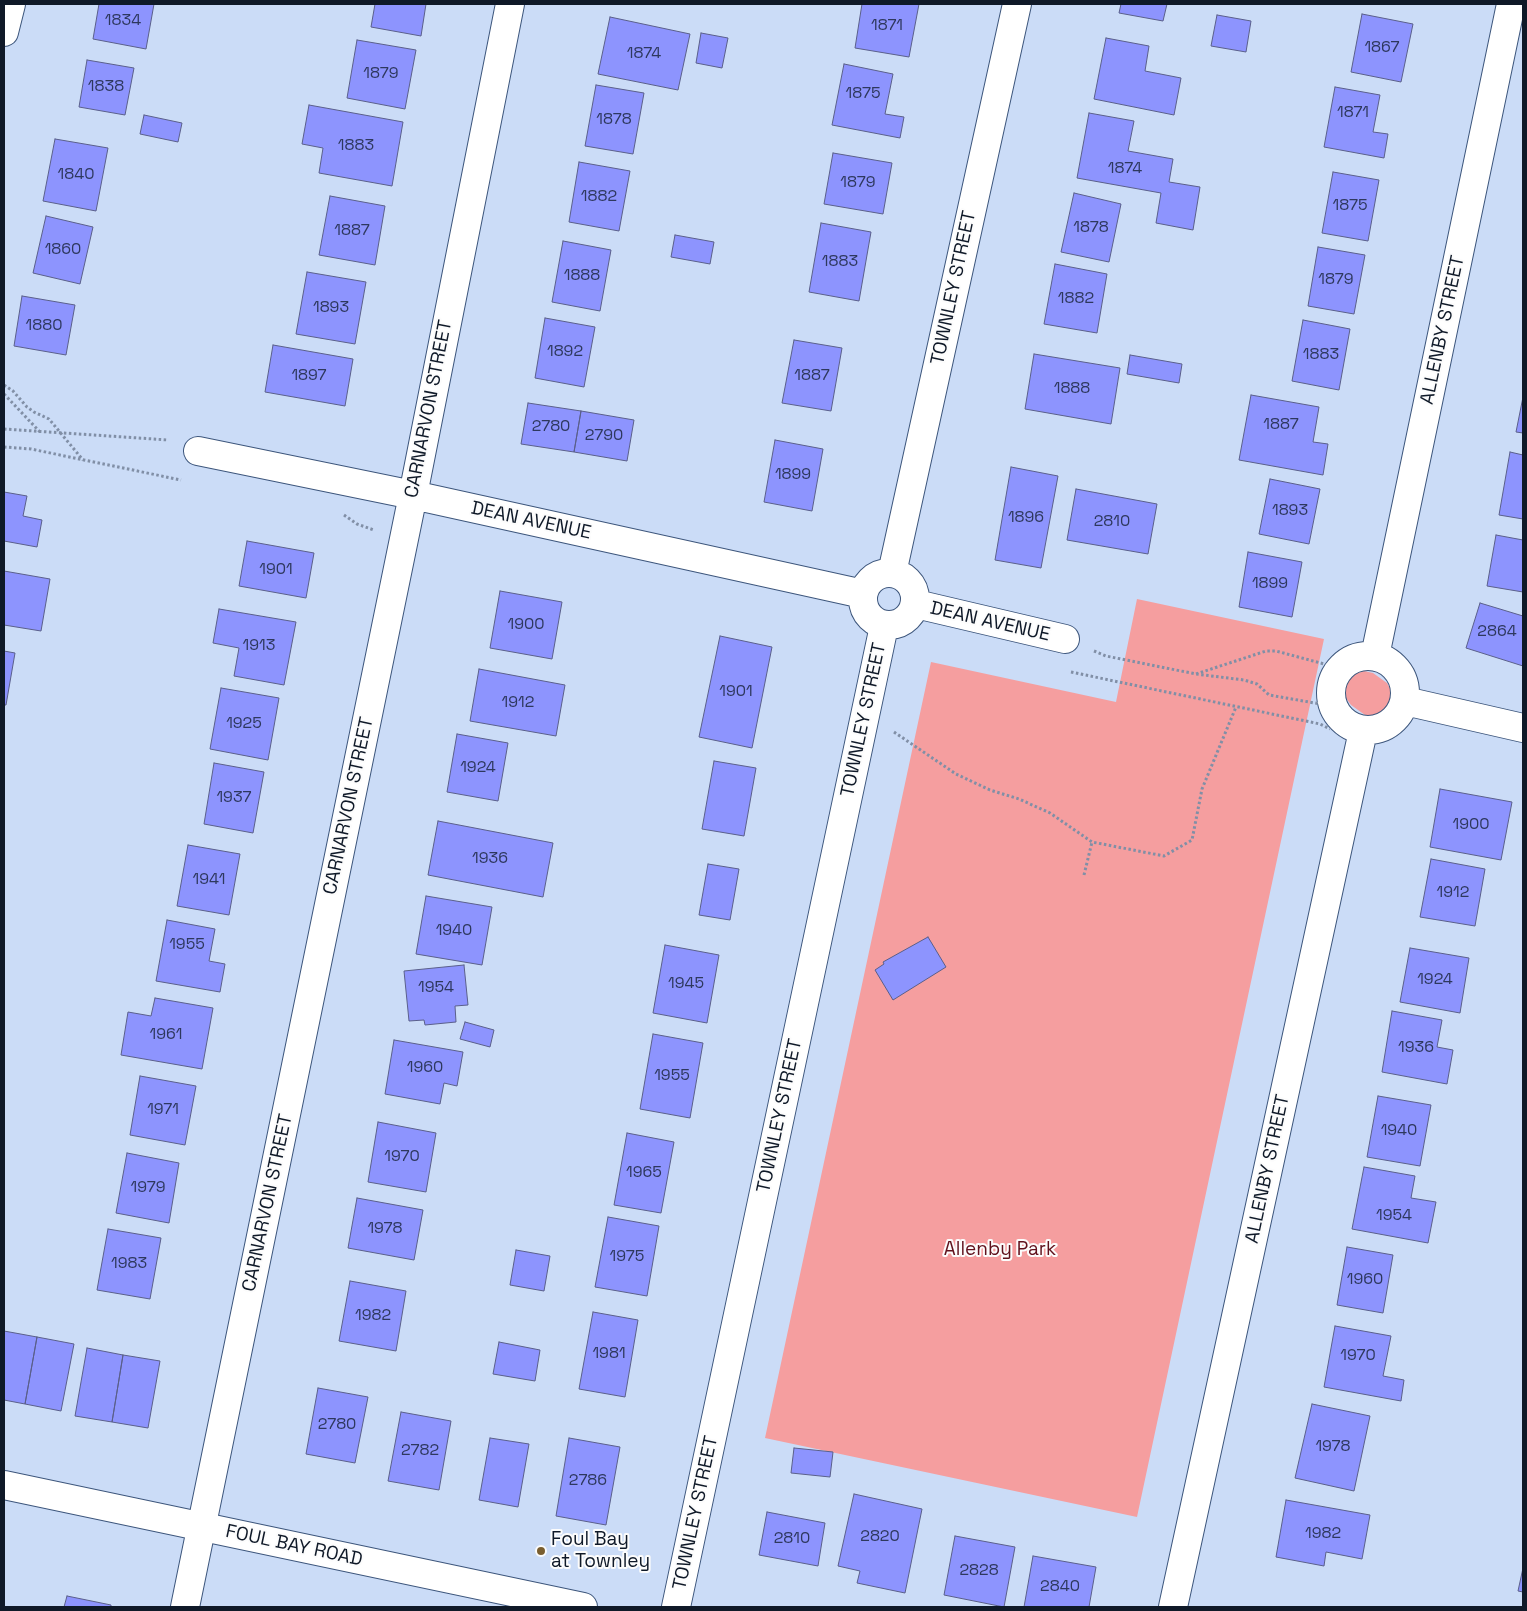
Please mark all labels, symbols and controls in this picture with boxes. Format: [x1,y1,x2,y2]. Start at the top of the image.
house number: 1834 [105,11,141,31]
house number: 1871 [871,16,903,36]
house number: 1867 [1364,38,1400,58]
house number: 1874 [627,44,661,64]
house number: 1879 [363,64,399,84]
house number: 1838 [88,77,124,97]
house number: 1875 [845,84,881,104]
house number: 1871 [1337,103,1369,123]
house number: 1878 [596,110,632,130]
house number: 1883 [338,136,374,156]
house number: 1874 [1108,159,1142,179]
house number: 1840 [58,165,94,185]
house number: 1879 [840,173,876,193]
house number: 1882 [581,187,617,207]
house number: 1875 [1332,196,1368,216]
street label: TOWNLEY STREET [927,209,981,367]
house number: 1878 [1073,218,1109,238]
house number: 1887 [334,221,370,241]
house number: 1860 [45,240,81,260]
house number: 1883 [822,252,858,272]
street label: ALLENBY STREET [1416,254,1470,406]
house number: 1888 [564,266,600,286]
house number: 1879 [1318,270,1354,290]
house number: 1882 [1058,289,1094,309]
house number: 1893 [313,298,349,318]
house number: 1880 [26,316,62,336]
street label: CARNARVON STREET [401,318,457,500]
house number: 1892 [547,342,583,362]
house number: 1883 [1303,345,1339,365]
house number: 1897 [291,366,327,386]
house number: 1887 [794,366,830,386]
house number: 1888 [1054,379,1090,399]
house number: 1887 [1263,415,1299,435]
house number: 2780 [532,417,570,437]
house number: 2790 [585,426,623,446]
house number: 1899 [775,465,811,485]
street label: DEAN AVENUE [469,497,593,545]
house number: 1893 [1272,501,1308,521]
house number: 1896 [1008,508,1044,528]
house number: 2810 [1094,512,1130,532]
house number: 1901 [259,560,293,580]
house number: 1899 [1252,574,1288,594]
street label: DEAN AVENUE [928,597,1052,647]
house number: 1900 [508,615,544,635]
house number: 2864 [1477,622,1517,642]
house number: 1913 [243,636,275,656]
street label: TOWNLEY STREET [837,641,891,799]
house number: 1901 [719,682,753,702]
house number: 1912 [502,693,534,713]
house number: 1925 [226,714,262,734]
street label: CARNARVON STREET [319,715,379,897]
house number: 1924 [460,758,496,778]
house number: 1937 [216,788,252,808]
house number: 1900 [1453,815,1489,835]
house number: 1936 [472,849,508,869]
house number: 1941 [193,870,225,890]
house number: 1912 [1437,883,1469,903]
house number: 1940 [436,921,472,941]
house number: 1955 [169,935,205,955]
house number: 1924 [1417,970,1453,990]
house number: 1945 [668,974,704,994]
house number: 1954 [418,978,454,998]
house number: 1961 [150,1025,182,1045]
street label: TOWNLEY STREET [753,1037,807,1195]
house number: 1936 [1398,1038,1434,1058]
house number: 1960 [407,1058,443,1078]
house number: 1955 [654,1066,690,1086]
street label: ALLENBY STREET [1241,1093,1295,1245]
house number: 1971 [147,1100,179,1120]
street label: CARNARVON STREET [238,1112,298,1294]
house number: 1940 [1381,1121,1417,1141]
house number: 1970 [384,1147,420,1167]
house number: 1965 [626,1163,662,1183]
house number: 1979 [131,1178,165,1198]
house number: 1954 [1376,1206,1412,1226]
house number: 1978 [367,1219,403,1239]
park label: Allenby Park [944,1239,1056,1261]
house number: 1975 [610,1247,644,1267]
house number: 1983 [111,1254,147,1274]
house number: 1960 [1347,1270,1383,1290]
house number: 1982 [355,1306,391,1326]
house number: 1981 [592,1344,626,1364]
house number: 1970 [1340,1346,1376,1366]
house number: 2780 [318,1415,356,1435]
street label: TOWNLEY STREET [669,1434,723,1592]
house number: 1978 [1315,1437,1351,1457]
house number: 2782 [401,1441,439,1461]
house number: 2786 [569,1471,607,1491]
street label: FOUL BAY ROAD [224,1520,364,1572]
house number: 1982 [1305,1524,1341,1544]
house number: 2820 [860,1527,900,1547]
place label: Foul Bay at Townley [551,1529,650,1573]
house number: 2810 [774,1529,810,1549]
marker: Foul Bay at Townley [535,1545,547,1557]
house number: 2828 [959,1561,999,1581]
house number: 2840 [1040,1577,1080,1597]

